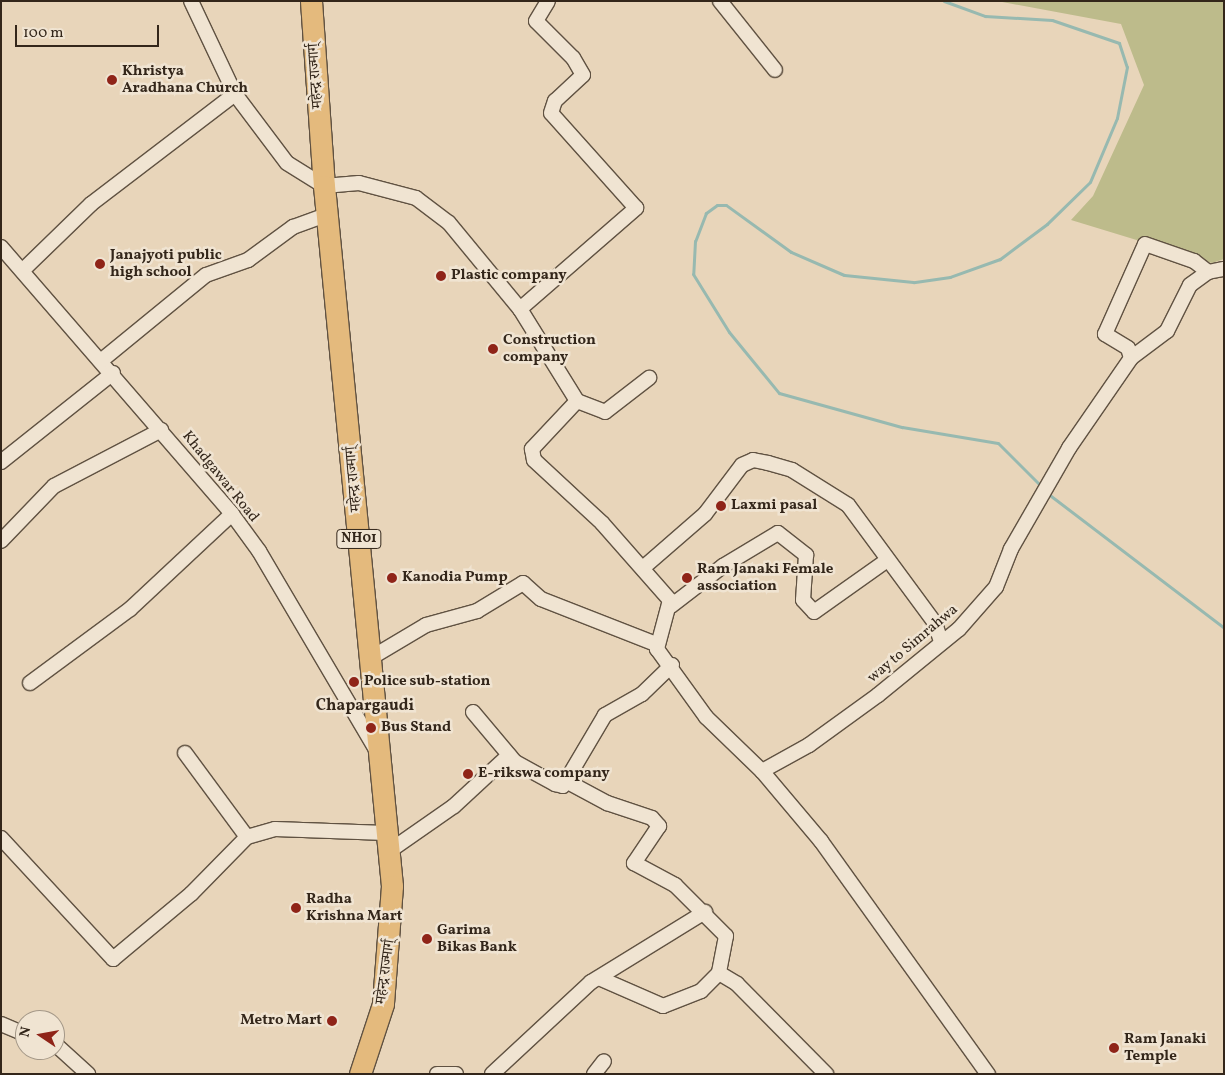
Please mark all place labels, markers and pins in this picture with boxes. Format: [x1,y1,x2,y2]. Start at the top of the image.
place label: Khristya Aradhana Church [122,62,248,97]
marker: Khristya Aradhana Church [106,74,118,86]
place label: Janajyoti public high school [110,246,222,281]
marker: Janajyoti public high school [94,258,106,270]
place label: Plastic company [451,267,567,285]
marker: Plastic company [435,270,447,282]
place label: Construction company [503,331,596,366]
marker: Construction company [487,343,499,355]
place label: Laxmi pasal [731,497,817,515]
marker: Laxmi pasal [715,500,727,512]
place label: Ram Janaki Female association [697,560,834,595]
place label: Kanodia Pump [402,569,508,587]
marker: Kanodia Pump [386,572,398,584]
marker: Ram Janaki Female association [681,572,693,584]
place label: Police sub-station [364,673,490,691]
marker: Police sub-station [348,676,360,688]
place label: Bus Stand [381,719,451,737]
marker: Bus Stand [365,722,377,734]
place label: E-rikswa company [478,765,610,783]
marker: E-rikswa company [462,768,474,780]
place label: Radha Krishna Mart [306,890,403,925]
marker: Radha Krishna Mart [290,902,302,914]
place label: Garima Bikas Bank [437,921,517,956]
marker: Garima Bikas Bank [421,933,433,945]
place label: Metro Mart [240,1012,322,1030]
marker: Metro Mart [326,1015,338,1027]
place label: Ram Janaki Temple [1124,1030,1206,1065]
marker: Ram Janaki Temple [1108,1042,1120,1054]

